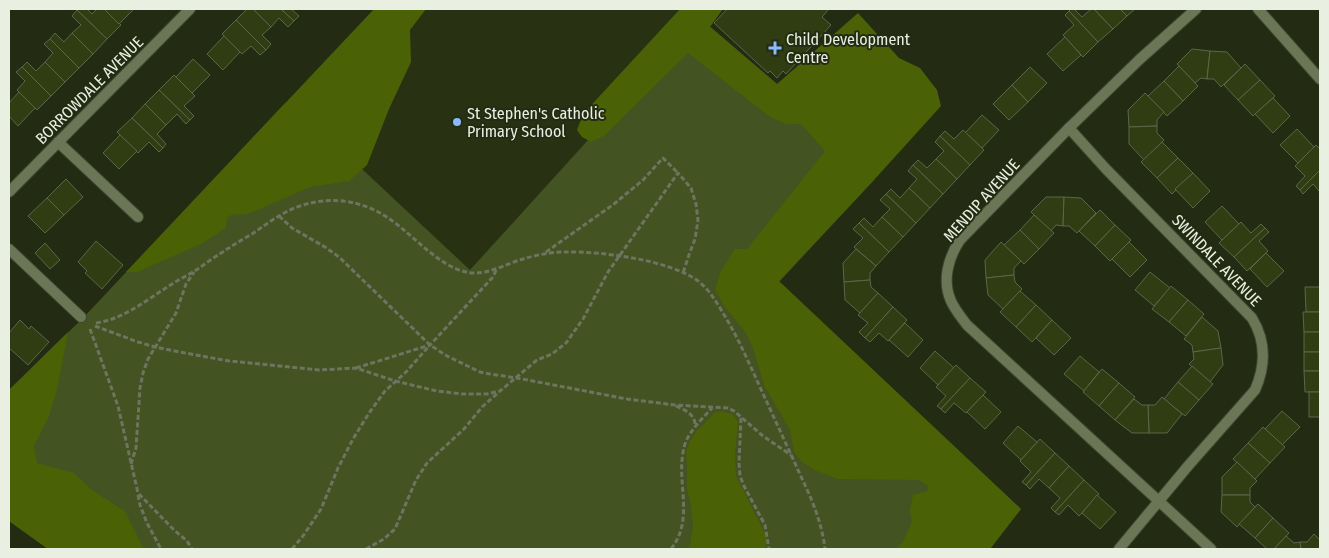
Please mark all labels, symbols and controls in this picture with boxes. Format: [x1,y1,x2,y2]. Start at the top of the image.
place label: Child Development Centre [786,30,911,67]
street label: BORROWDALE AVENUE [32,33,147,148]
marker: Child Development Centre [768,41,782,55]
place label: St Stephen's Catholic Primary School [467,104,605,141]
marker: St Stephen's Catholic Primary School [451,116,463,128]
street label: MENDIP AVENUE [939,155,1023,246]
street label: SWINDALE AVENUE [1168,211,1265,310]

